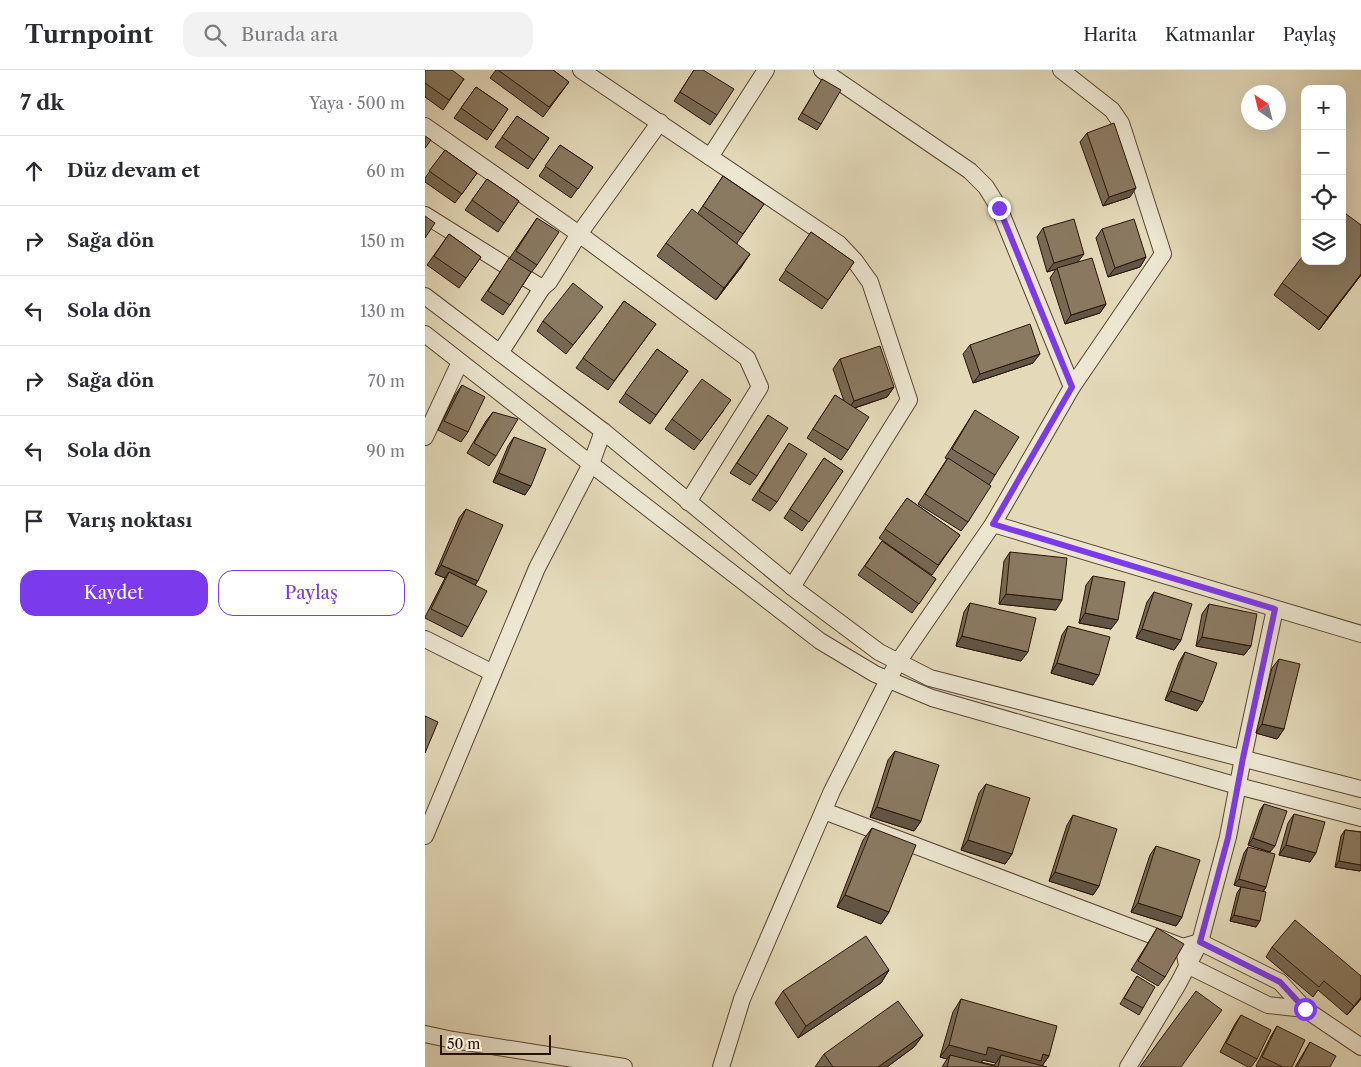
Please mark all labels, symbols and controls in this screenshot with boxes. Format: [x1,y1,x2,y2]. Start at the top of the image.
search box [183,12,533,57]
text: Turnpoint [25,20,153,49]
icon: search [201,21,229,49]
text: Burada ara [241,23,338,46]
text: Harita [1083,24,1137,46]
text: Katmanlar [1165,24,1255,46]
text: Paylaş [1283,24,1336,46]
north arrow [1241,85,1286,130]
map controls [1301,85,1346,265]
button: + [1301,85,1346,130]
text: 7 dk [20,90,64,115]
text: Yaya · 500 m [309,93,405,113]
button: − [1301,130,1346,175]
icon: ahead [20,157,48,185]
text: Düz devam et [67,159,200,182]
text: 60 m [366,161,405,181]
button: locate [1301,175,1346,220]
route end [988,197,1011,220]
button: layers [1301,220,1346,265]
icon: right [20,227,48,255]
text: Sağa dön [67,229,154,252]
text: 150 m [360,231,405,251]
icon: left [20,297,48,325]
text: Sola dön [67,299,151,322]
text: 130 m [360,301,405,321]
icon: right [20,367,48,395]
text: Sağa dön [67,369,154,392]
text: 70 m [368,371,405,391]
icon: left [20,437,48,465]
text: Sola dön [67,439,151,462]
text: 90 m [366,441,405,461]
icon: arrive [20,507,48,535]
text: Varış noktası [67,509,192,532]
button: Kaydet [20,570,208,616]
button: Paylaş [218,570,405,616]
route start [1294,998,1317,1021]
scale bar [440,1032,551,1055]
text: 50 m [447,1035,480,1053]

